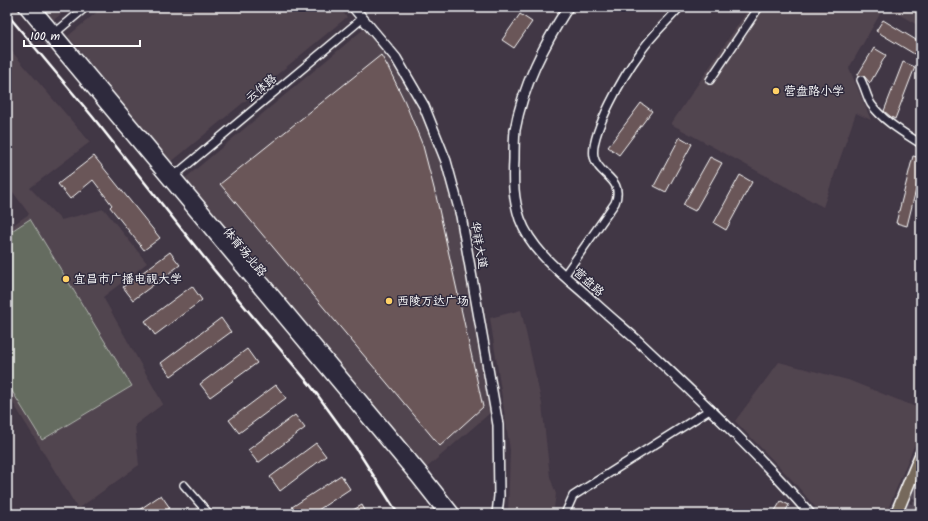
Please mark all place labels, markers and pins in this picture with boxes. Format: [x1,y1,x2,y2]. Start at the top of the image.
place label: 营盘路小学 [784,82,844,101]
marker: 营盘路小学 [771,86,781,96]
place label: 宜昌市广播电视大学 [74,270,182,289]
marker: 宜昌市广播电视大学 [61,274,71,284]
place label: 西陵万达广场 [397,292,469,311]
marker: 西陵万达广场 [384,296,394,306]

